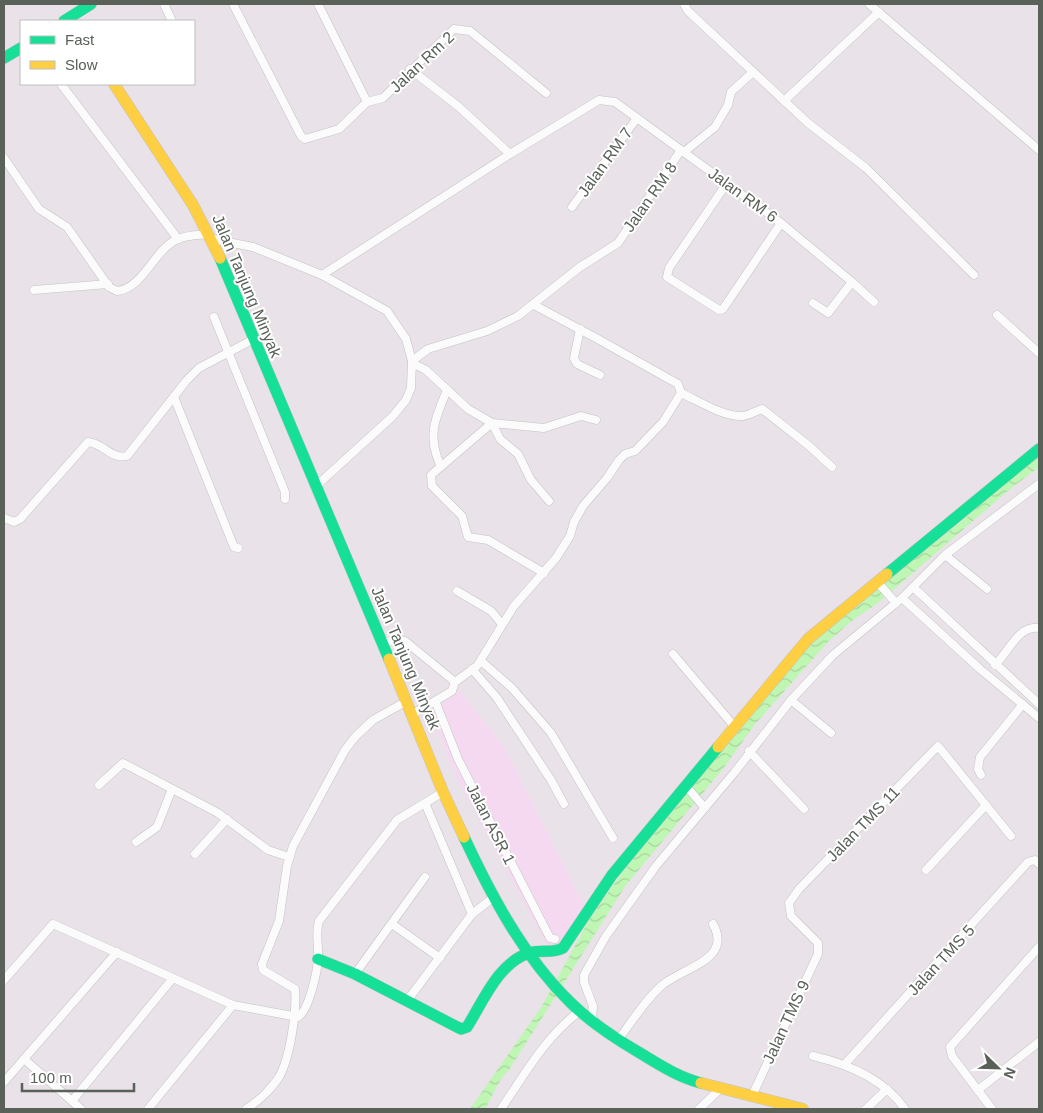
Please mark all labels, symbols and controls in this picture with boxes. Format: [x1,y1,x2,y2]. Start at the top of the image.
legend [20,20,195,85]
street label: Jalan Rm 2 [387,28,457,96]
text: Fast [65,31,95,48]
text: Slow [65,56,98,73]
street label: Jalan RM 7 [574,124,636,200]
street label: Jalan RM 8 [620,159,680,235]
street label: Jalan RM 6 [705,164,781,226]
street label: Jalan Tanjung Minyak [209,212,285,361]
street label: Jalan Tanjung Minyak [368,584,444,733]
street label: Jalan ASR 1 [463,781,519,867]
street label: Jalan TMS 11 [823,783,903,865]
street label: Jalan TMS 5 [904,921,978,999]
street label: Jalan TMS 9 [759,978,813,1066]
north arrow [973,1043,1023,1093]
scale bar [22,1060,135,1092]
text: N [1001,1065,1019,1081]
text: 100 m [30,1069,72,1086]

